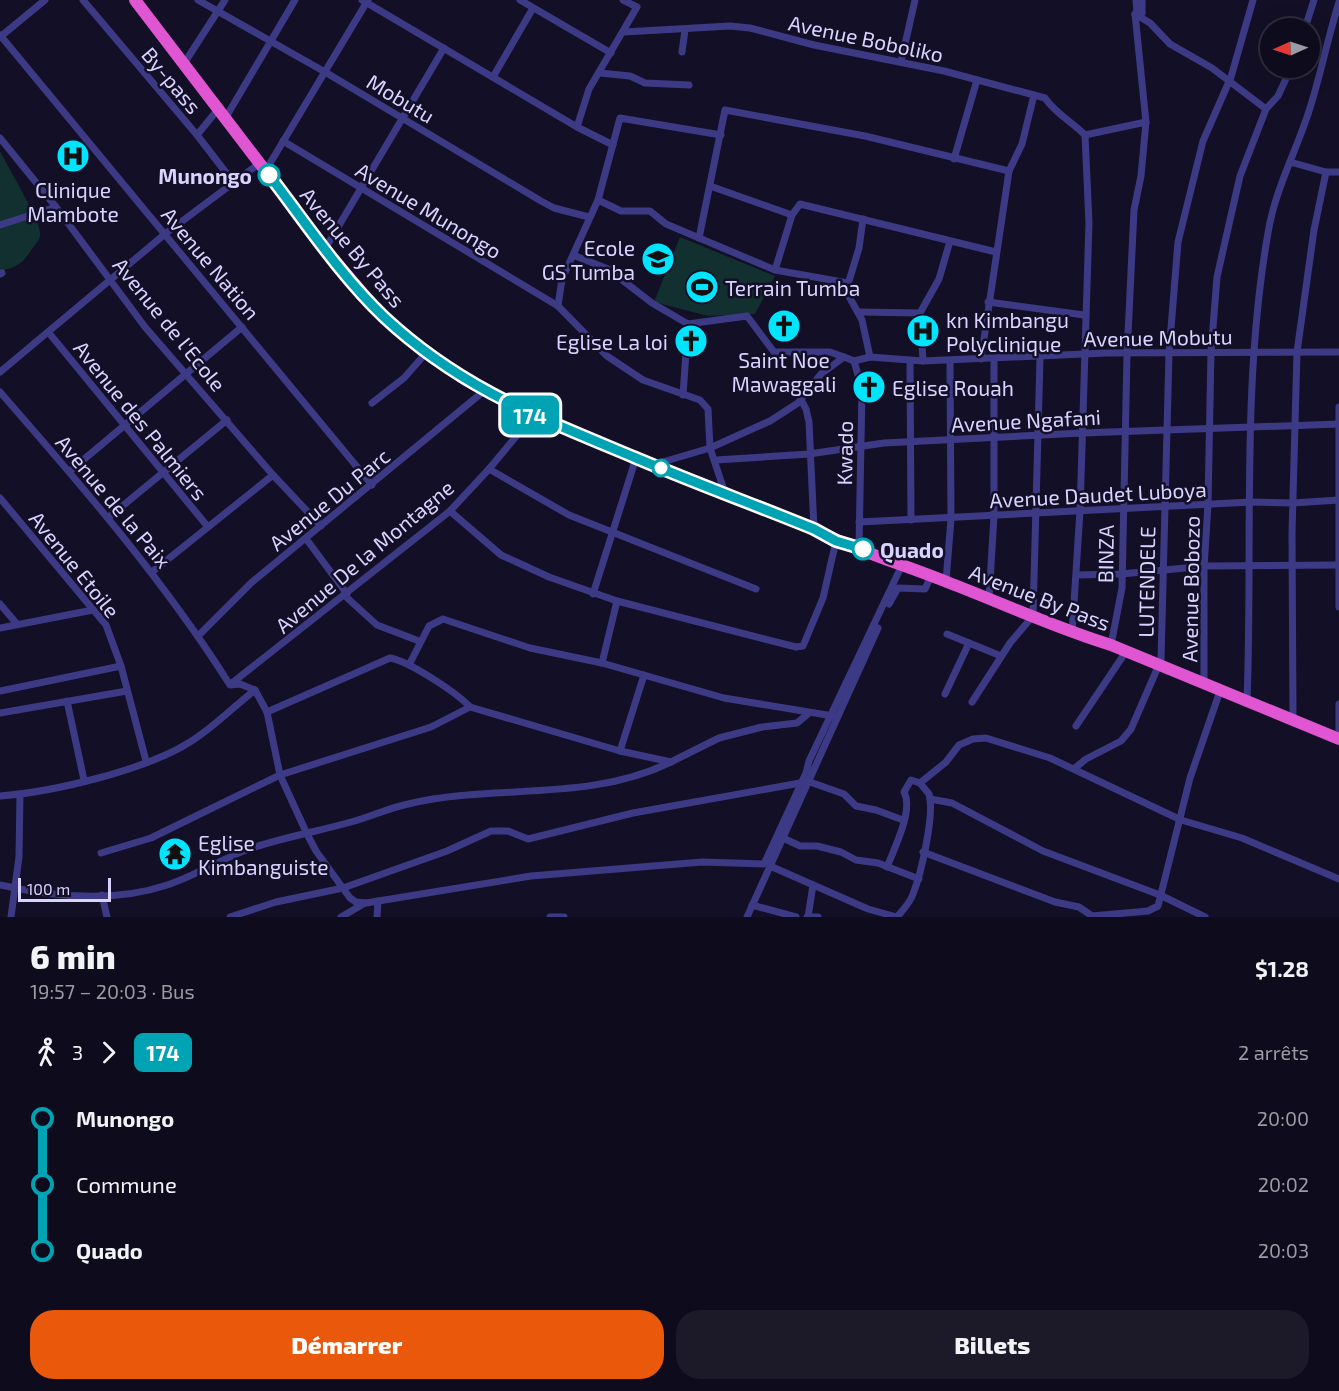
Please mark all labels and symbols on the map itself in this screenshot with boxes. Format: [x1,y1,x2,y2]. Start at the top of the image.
street label: Avenue Boboliko [786,9,946,67]
north arrow [1260,18,1320,78]
street label: By-pass [137,42,207,118]
street label: Mobutu [363,68,439,128]
hospital icon: Clinique Mambote [55,138,91,174]
street label: Avenue Munongo [352,157,506,263]
place label: Munongo [158,163,252,188]
marker: Munongo [258,164,280,186]
place label: Clinique Mambote [27,177,119,226]
street label: Avenue By Pass [296,182,410,312]
street label: Avenue Nation [157,202,265,324]
place label: Ecole GS Tumba [542,235,635,284]
school or university icon: Ecole GS Tumba [640,241,676,277]
street label: Avenue de l'Ecole [109,252,231,396]
sports icon: Terrain Tumba [684,269,720,305]
place label: Terrain Tumba [725,275,860,300]
place label: kn Kimbangu Polyclinique [946,307,1069,356]
church icon: Saint Noe Mawaggali [766,308,802,344]
hospital icon: kn Kimbangu Polyclinique [905,313,941,349]
church icon: Eglise La loi [673,323,709,359]
street label: Avenue Mobutu [1083,323,1233,351]
place label: Eglise La loi [556,329,668,354]
street label: Avenue des Palmiers [69,335,213,505]
place label: Saint Noe Mawaggali [732,347,837,396]
church icon: Eglise Rouah [851,369,887,405]
place label: Eglise Rouah [892,375,1014,400]
line badge: 174 [496,396,564,434]
street label: Avenue Ngafani [950,404,1102,436]
street label: Kwado [831,420,857,486]
street label: Avenue de la Paix [51,430,177,572]
street label: Avenue Du Parc [264,443,394,555]
unlabelled marker [652,459,670,477]
street label: Avenue De la Montagne [270,474,458,638]
street label: Avenue Daudet Luboya [989,476,1207,512]
street label: Avenue Etoile [25,506,125,622]
street label: Avenue Bobozo [1176,516,1204,662]
street label: BINZA [1092,525,1118,583]
street label: LUTENDELE [1133,526,1159,638]
place label: Quado [880,537,944,563]
marker: Quado [852,538,874,560]
street label: Avenue By Pass [966,559,1114,635]
place label: Eglise Kimbanguiste [198,830,329,879]
temple icon: Eglise Kimbanguiste [157,836,193,872]
scale bar [18,875,111,902]

